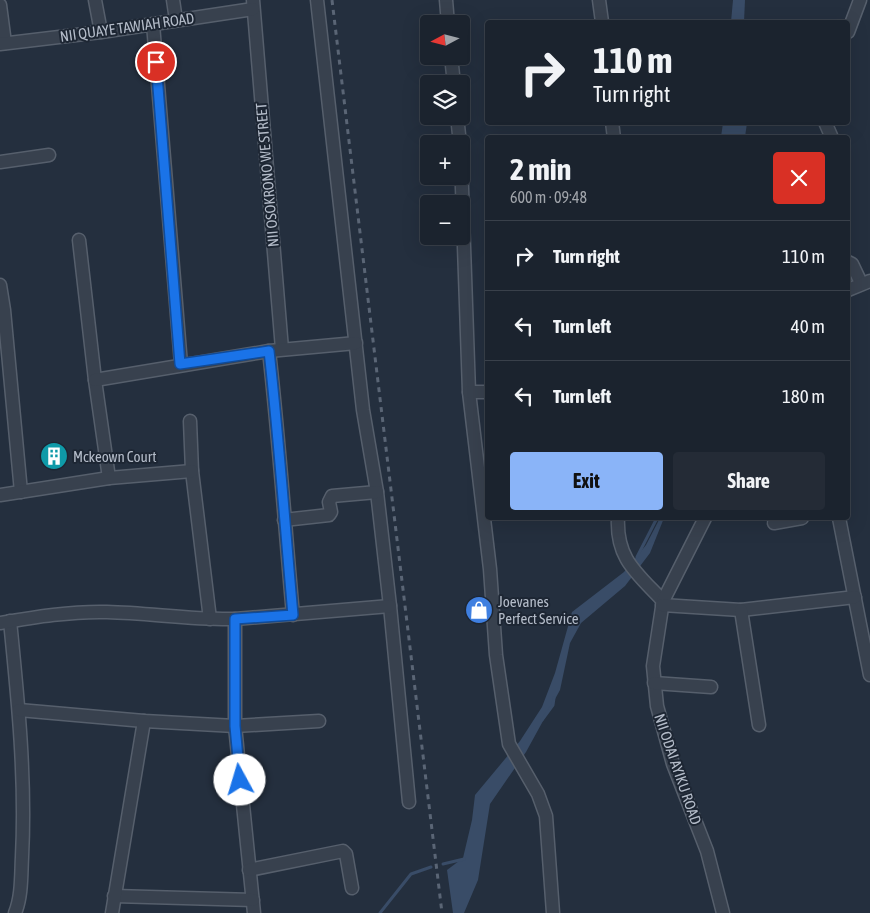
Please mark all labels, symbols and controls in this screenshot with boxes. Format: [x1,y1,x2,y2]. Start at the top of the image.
street label: NII QUAYE TAWIAH ROAD [59,9,195,45]
north arrow [420,15,470,65]
map controls [420,15,470,245]
icon: right [510,40,575,105]
text: 110 m [593,40,672,80]
pin [135,41,177,83]
icon: arrive [142,48,170,76]
button: layers [420,75,470,125]
text: Turn right [593,81,670,107]
street label: NII OSOKRONO WE STREET [252,102,282,248]
button: + [420,135,470,185]
text: 2 min [510,152,571,186]
button: close [773,152,825,204]
text: 600 m · 09:48 [510,188,587,206]
button: − [420,195,470,245]
icon: right [510,242,538,270]
text: Turn right [553,245,620,267]
text: 110 m [782,245,825,267]
icon: left [510,312,538,340]
text: Turn left [553,315,611,337]
text: 40 m [791,315,825,337]
icon: left [510,382,538,410]
text: Turn left [553,385,611,407]
text: 180 m [782,385,825,407]
building icon: Mckeown Court [39,441,69,471]
place label: Mckeown Court [73,448,156,465]
button: Exit [510,452,663,510]
button: Share [673,452,825,510]
place label: Joevanes Perfect Service [498,593,579,627]
shop icon: Joevanes Perfect Service [464,595,494,625]
street label: NII ODAI AYIKU ROAD [651,711,705,827]
position arrow [213,753,265,805]

